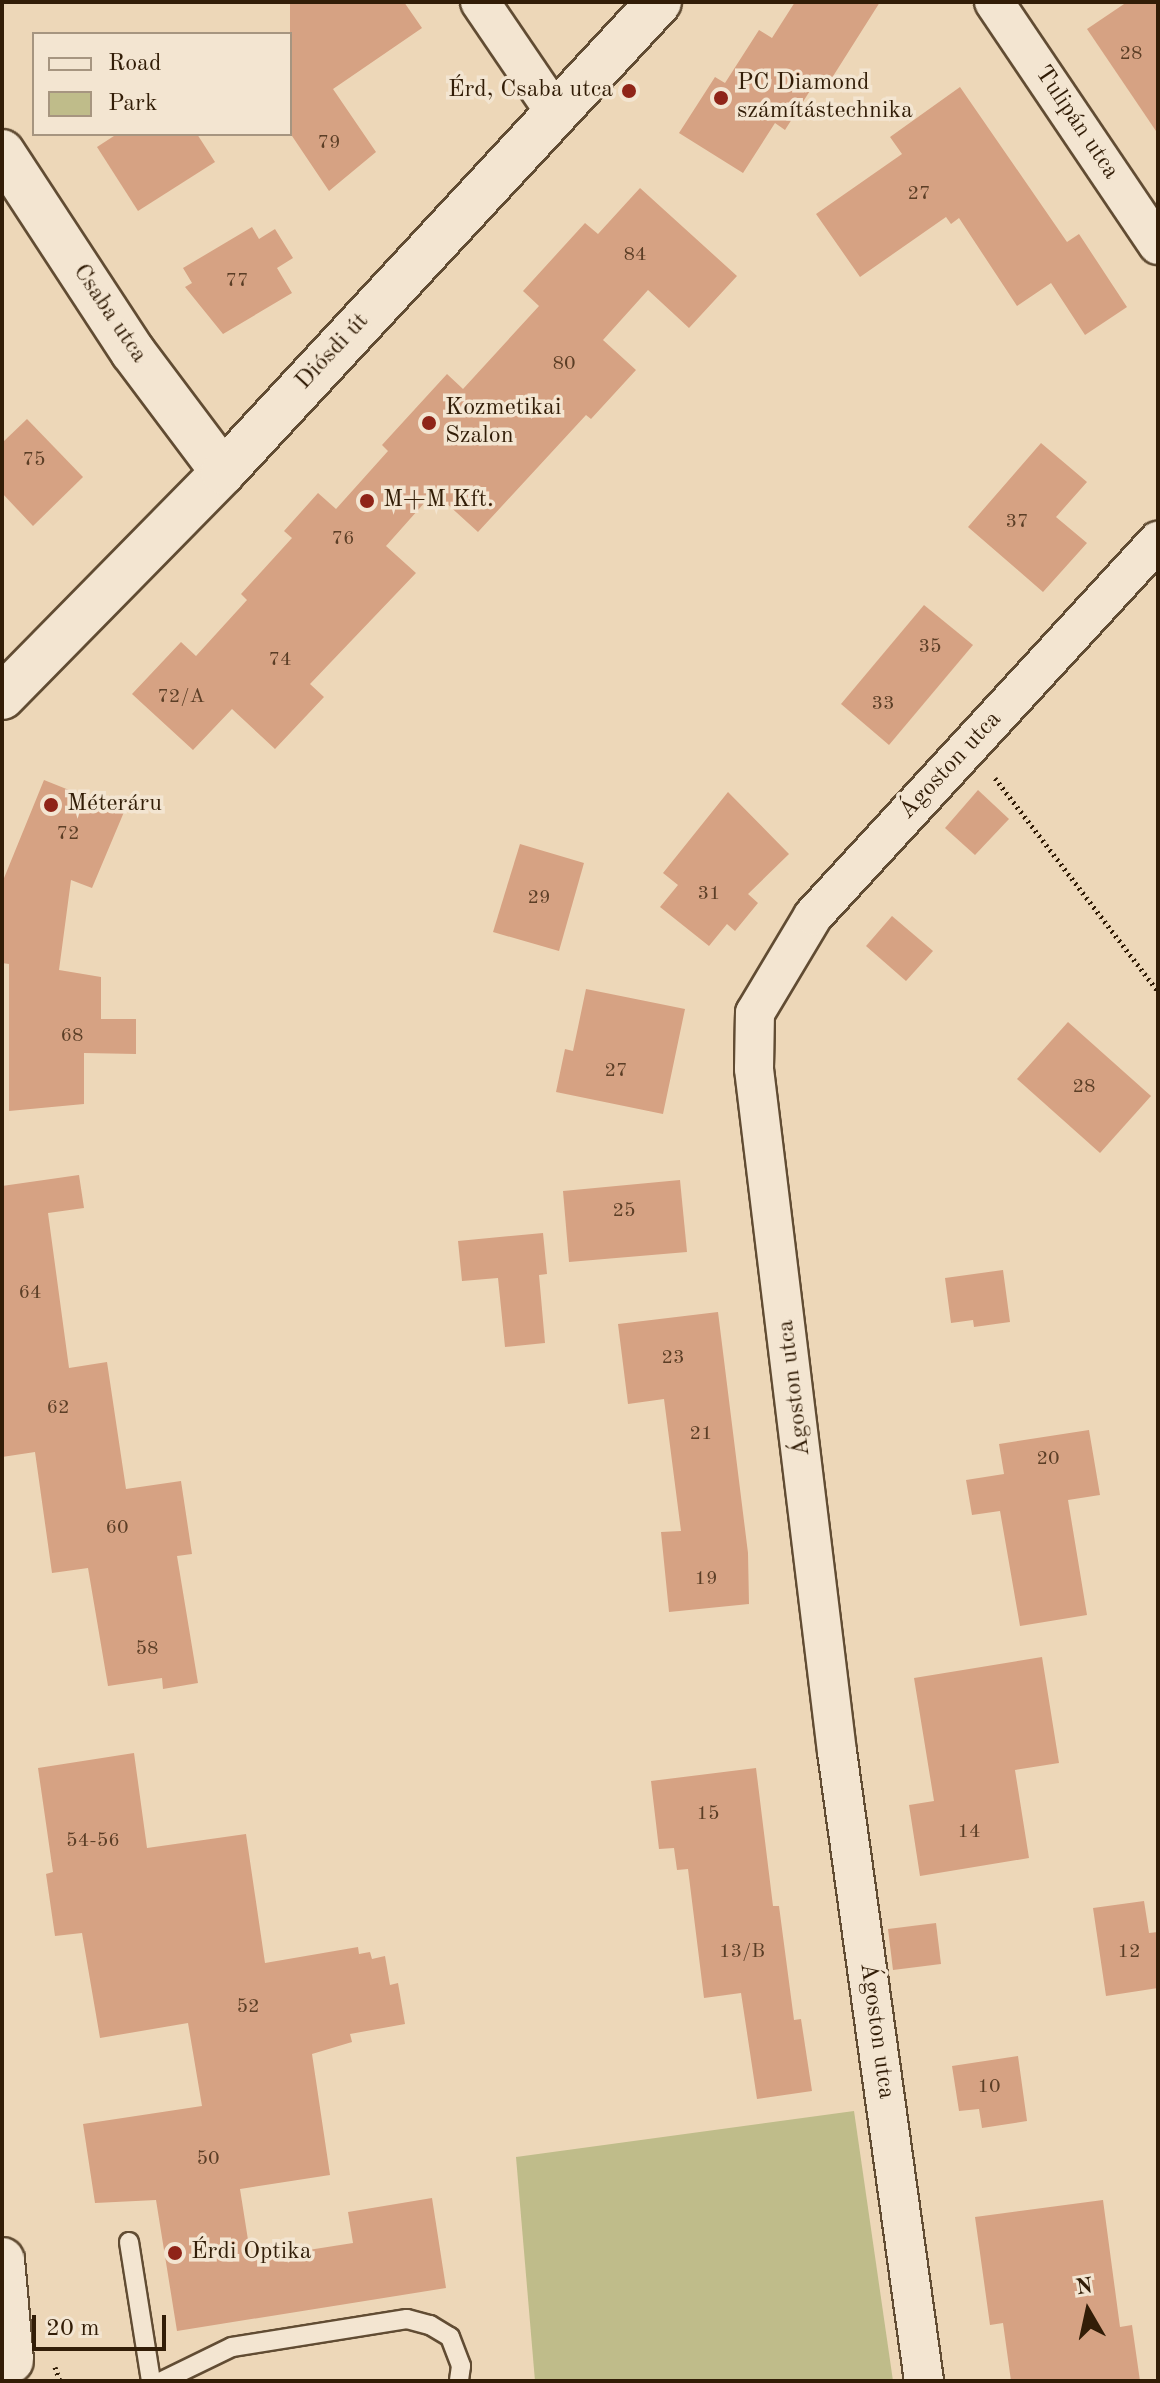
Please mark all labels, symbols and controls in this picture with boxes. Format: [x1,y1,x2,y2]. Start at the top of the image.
legend [32,32,292,136]
house number: 28 [1119,42,1143,66]
text: Road [108,52,161,76]
street label: Tulipán utca [1028,61,1124,185]
place label: PC Diamond számítástechnika [737,70,913,126]
place label: Érd, Csaba utca [448,77,613,105]
marker: Érd, Csaba utca [620,82,638,100]
marker: PC Diamond számítástechnika [712,89,730,107]
text: Park [108,92,157,116]
house number: 79 [317,131,341,155]
house number: 27 [907,182,931,206]
house number: 84 [623,243,647,267]
street label: Csaba utca [66,259,152,369]
house number: 77 [225,269,249,293]
street label: Diósdi út [290,308,376,396]
house number: 80 [552,352,576,376]
place label: Kozmetikai Szalon [445,395,561,451]
marker: Kozmetikai Szalon [420,414,438,432]
house number: 75 [22,448,46,472]
place label: M+M Kft. [383,487,494,515]
marker: M+M Kft. [358,492,376,510]
house number: 37 [1005,510,1029,534]
house number: 76 [331,527,355,551]
house number: 35 [918,635,942,659]
house number: 74 [268,648,292,672]
house number: 72/A [157,685,205,709]
house number: 33 [871,692,895,716]
street label: Ágoston utca [894,706,1008,826]
place label: Méteráru [67,791,162,819]
marker: Méteráru [42,796,60,814]
house number: 72 [56,822,80,846]
house number: 31 [697,882,721,906]
house number: 29 [527,886,551,910]
house number: 68 [60,1024,84,1048]
house number: 27 [604,1059,628,1083]
house number: 28 [1072,1075,1096,1099]
house number: 25 [612,1199,636,1223]
house number: 64 [18,1281,42,1305]
street label: Ágoston utca [772,1318,818,1458]
house number: 23 [661,1346,685,1370]
house number: 62 [46,1396,70,1420]
house number: 21 [689,1422,713,1446]
house number: 20 [1036,1447,1060,1471]
house number: 60 [105,1516,129,1540]
house number: 19 [694,1567,718,1591]
house number: 58 [135,1637,159,1661]
house number: 15 [696,1802,720,1826]
house number: 14 [957,1820,981,1844]
house number: 54-56 [66,1829,120,1853]
house number: 13/B [719,1940,765,1964]
house number: 12 [1117,1940,1141,1964]
street label: Ágoston utca [852,1961,900,2101]
house number: 52 [236,1995,260,2019]
house number: 10 [977,2075,1001,2099]
house number: 50 [196,2147,220,2171]
place label: Érdi Optika [191,2239,312,2267]
marker: Érdi Optika [166,2244,184,2262]
north arrow [1048,2271,1128,2351]
text: N [1074,2275,1094,2299]
scale bar [36,2299,170,2349]
text: 20 m [46,2317,100,2341]

